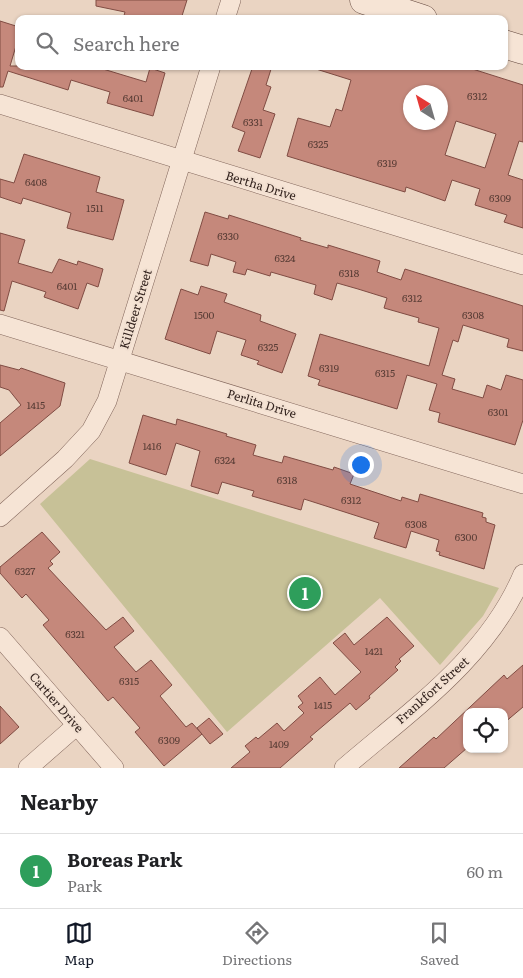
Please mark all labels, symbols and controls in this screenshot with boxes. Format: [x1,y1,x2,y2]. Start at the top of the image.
search box [15,15,508,70]
icon: search [33,29,61,57]
text: Search here [73,29,180,57]
north arrow [403,85,448,130]
house number: 6312 [467,88,487,103]
house number: 6401 [123,90,143,105]
house number: 6331 [243,114,263,129]
house number: 6325 [308,136,328,151]
house number: 6319 [377,155,397,170]
street label: Bertha Drive [224,166,298,204]
house number: 6408 [25,174,48,189]
house number: 6309 [489,190,511,205]
house number: 1511 [86,200,104,215]
house number: 6330 [217,228,239,243]
house number: 6324 [274,250,296,265]
house number: 6318 [339,265,360,280]
street label: Killdeer Street [114,267,156,351]
house number: 6401 [57,278,77,293]
house number: 6312 [402,290,422,305]
house number: 1500 [194,307,215,322]
house number: 6308 [462,307,485,322]
house number: 6325 [258,339,278,354]
house number: 6319 [319,360,339,375]
house number: 6315 [375,365,395,380]
street label: Perlita Drive [225,384,299,422]
house number: 1415 [27,397,45,412]
house number: 6301 [488,404,508,419]
house number: 1416 [143,438,162,453]
house number: 6324 [214,452,236,467]
your location [348,452,374,478]
house number: 6318 [277,472,298,487]
house number: 6312 [341,492,361,507]
house number: 6308 [405,516,428,531]
house number: 6300 [455,529,477,544]
house number: 6327 [15,563,35,578]
pin: 1 [289,574,321,612]
house number: 6321 [65,626,85,641]
house number: 1421 [365,643,383,658]
street label: Frankfort Street [391,652,473,728]
street label: Cartier Drive [26,668,88,736]
house number: 6315 [119,673,139,688]
house number: 1415 [314,697,332,712]
map controls [463,708,508,753]
button: locate [463,708,508,753]
house number: 6309 [158,732,180,747]
house number: 1409 [269,736,289,751]
text: Nearby [20,785,98,816]
text: Boreas Park [67,845,183,873]
text: 1 [33,859,39,883]
text: 60 m [466,859,503,883]
text: Park [67,873,102,897]
tab: Map [64,919,94,969]
tab: Directions [222,919,292,969]
tab: Saved [420,919,459,969]

